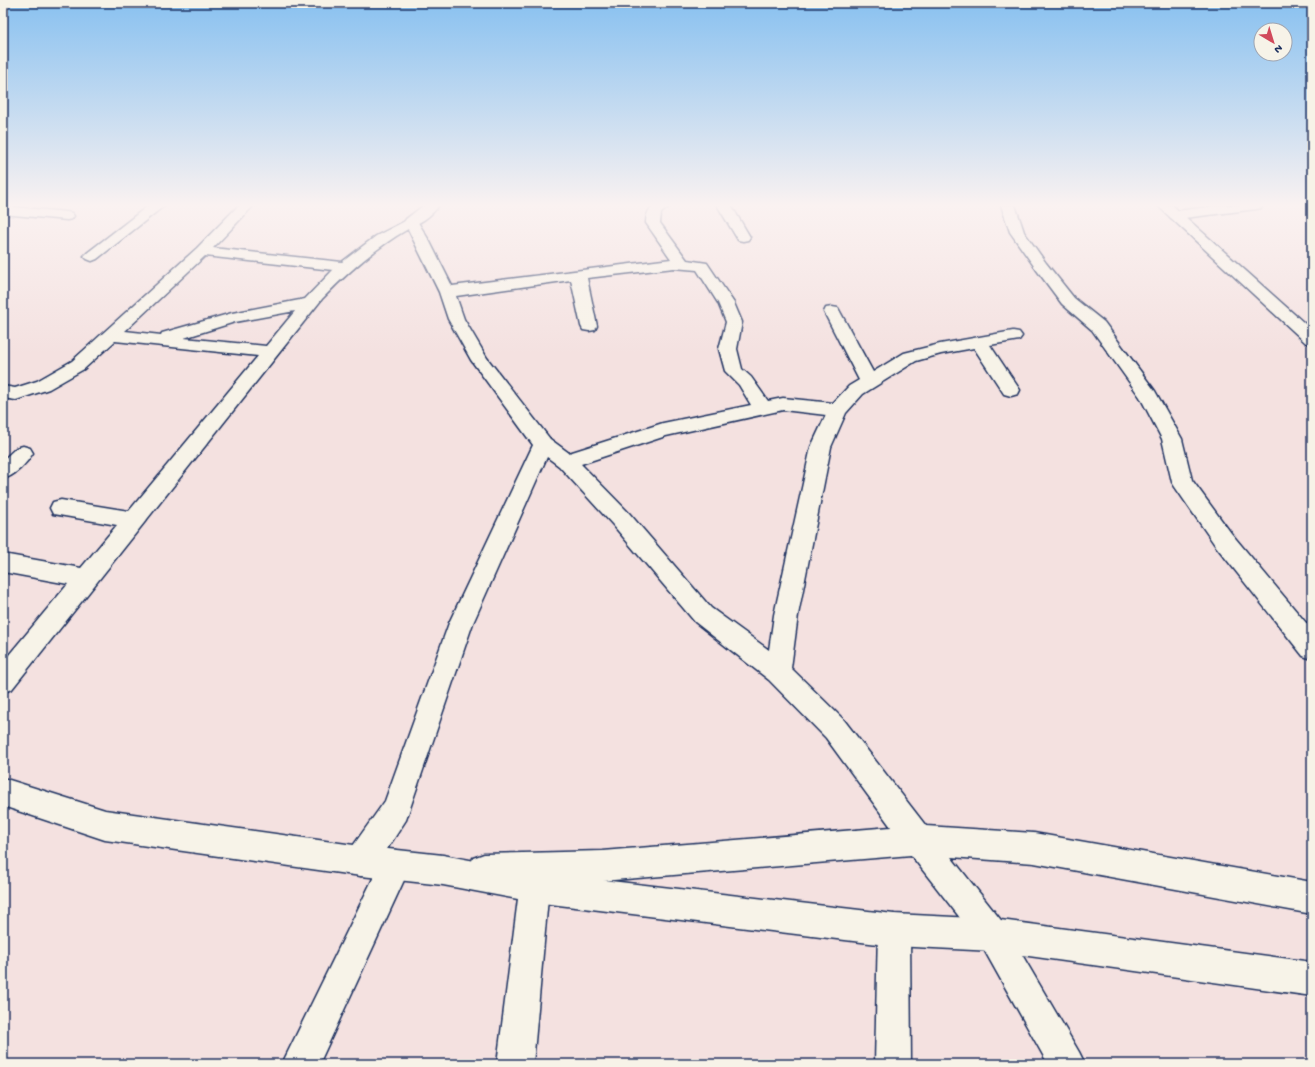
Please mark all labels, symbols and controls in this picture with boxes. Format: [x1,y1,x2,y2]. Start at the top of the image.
north arrow [1253,22,1293,62]
text: N [1271,41,1284,55]

